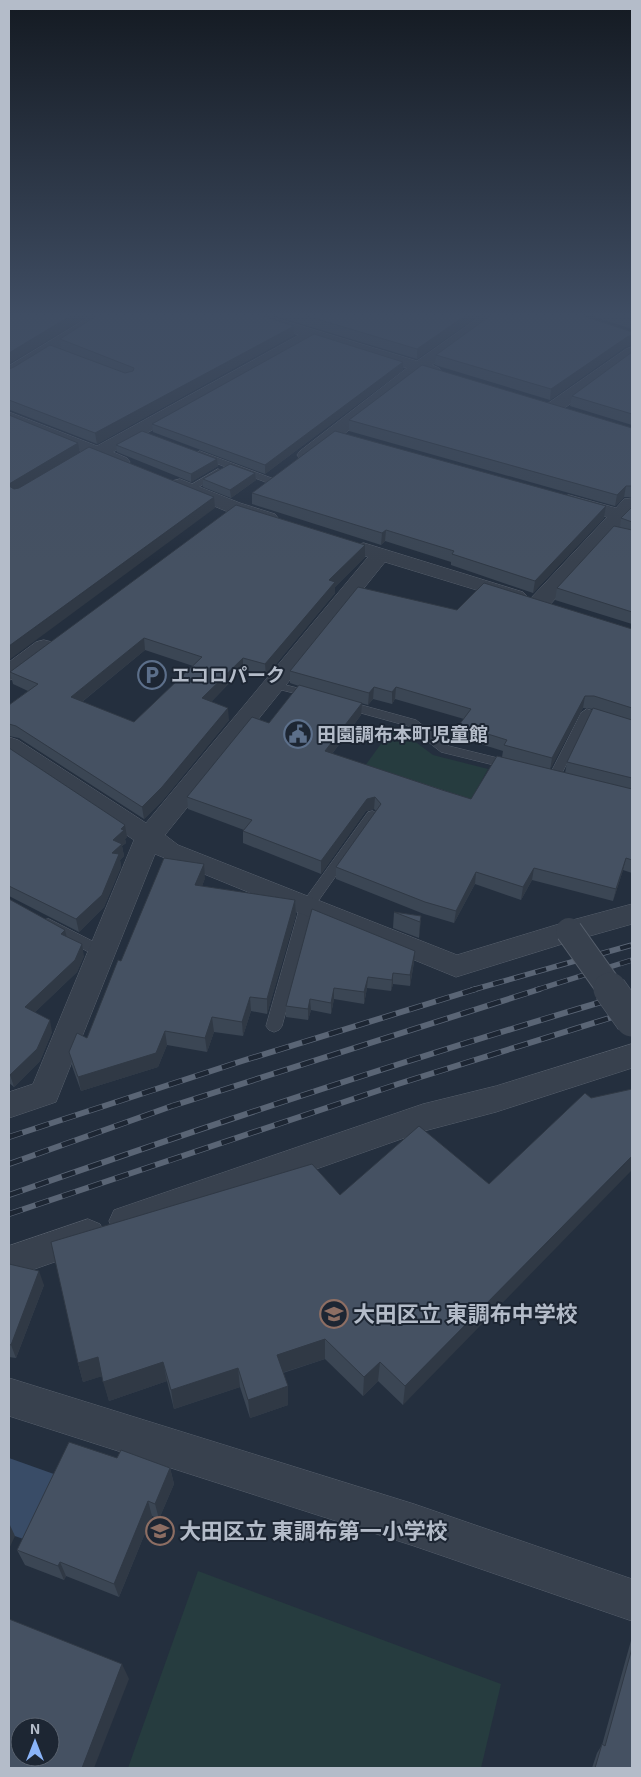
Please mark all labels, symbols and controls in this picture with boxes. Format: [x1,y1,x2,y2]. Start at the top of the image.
parking icon: エコロパーク [137,660,167,690]
place label: エコロパーク [171,663,285,686]
public building icon: 田園調布本町児童館 [283,719,313,749]
place label: 田園調布本町児童館 [317,722,488,745]
school or university icon: 大田区立 東調布中学校 [319,1299,349,1329]
place label: 大田区立 東調布中学校 [353,1300,578,1326]
school or university icon: 大田区立 東調布第一小学校 [145,1516,175,1546]
place label: 大田区立 東調布第一小学校 [179,1517,448,1543]
north arrow [10,1717,60,1767]
text: N [30,1720,40,1737]

